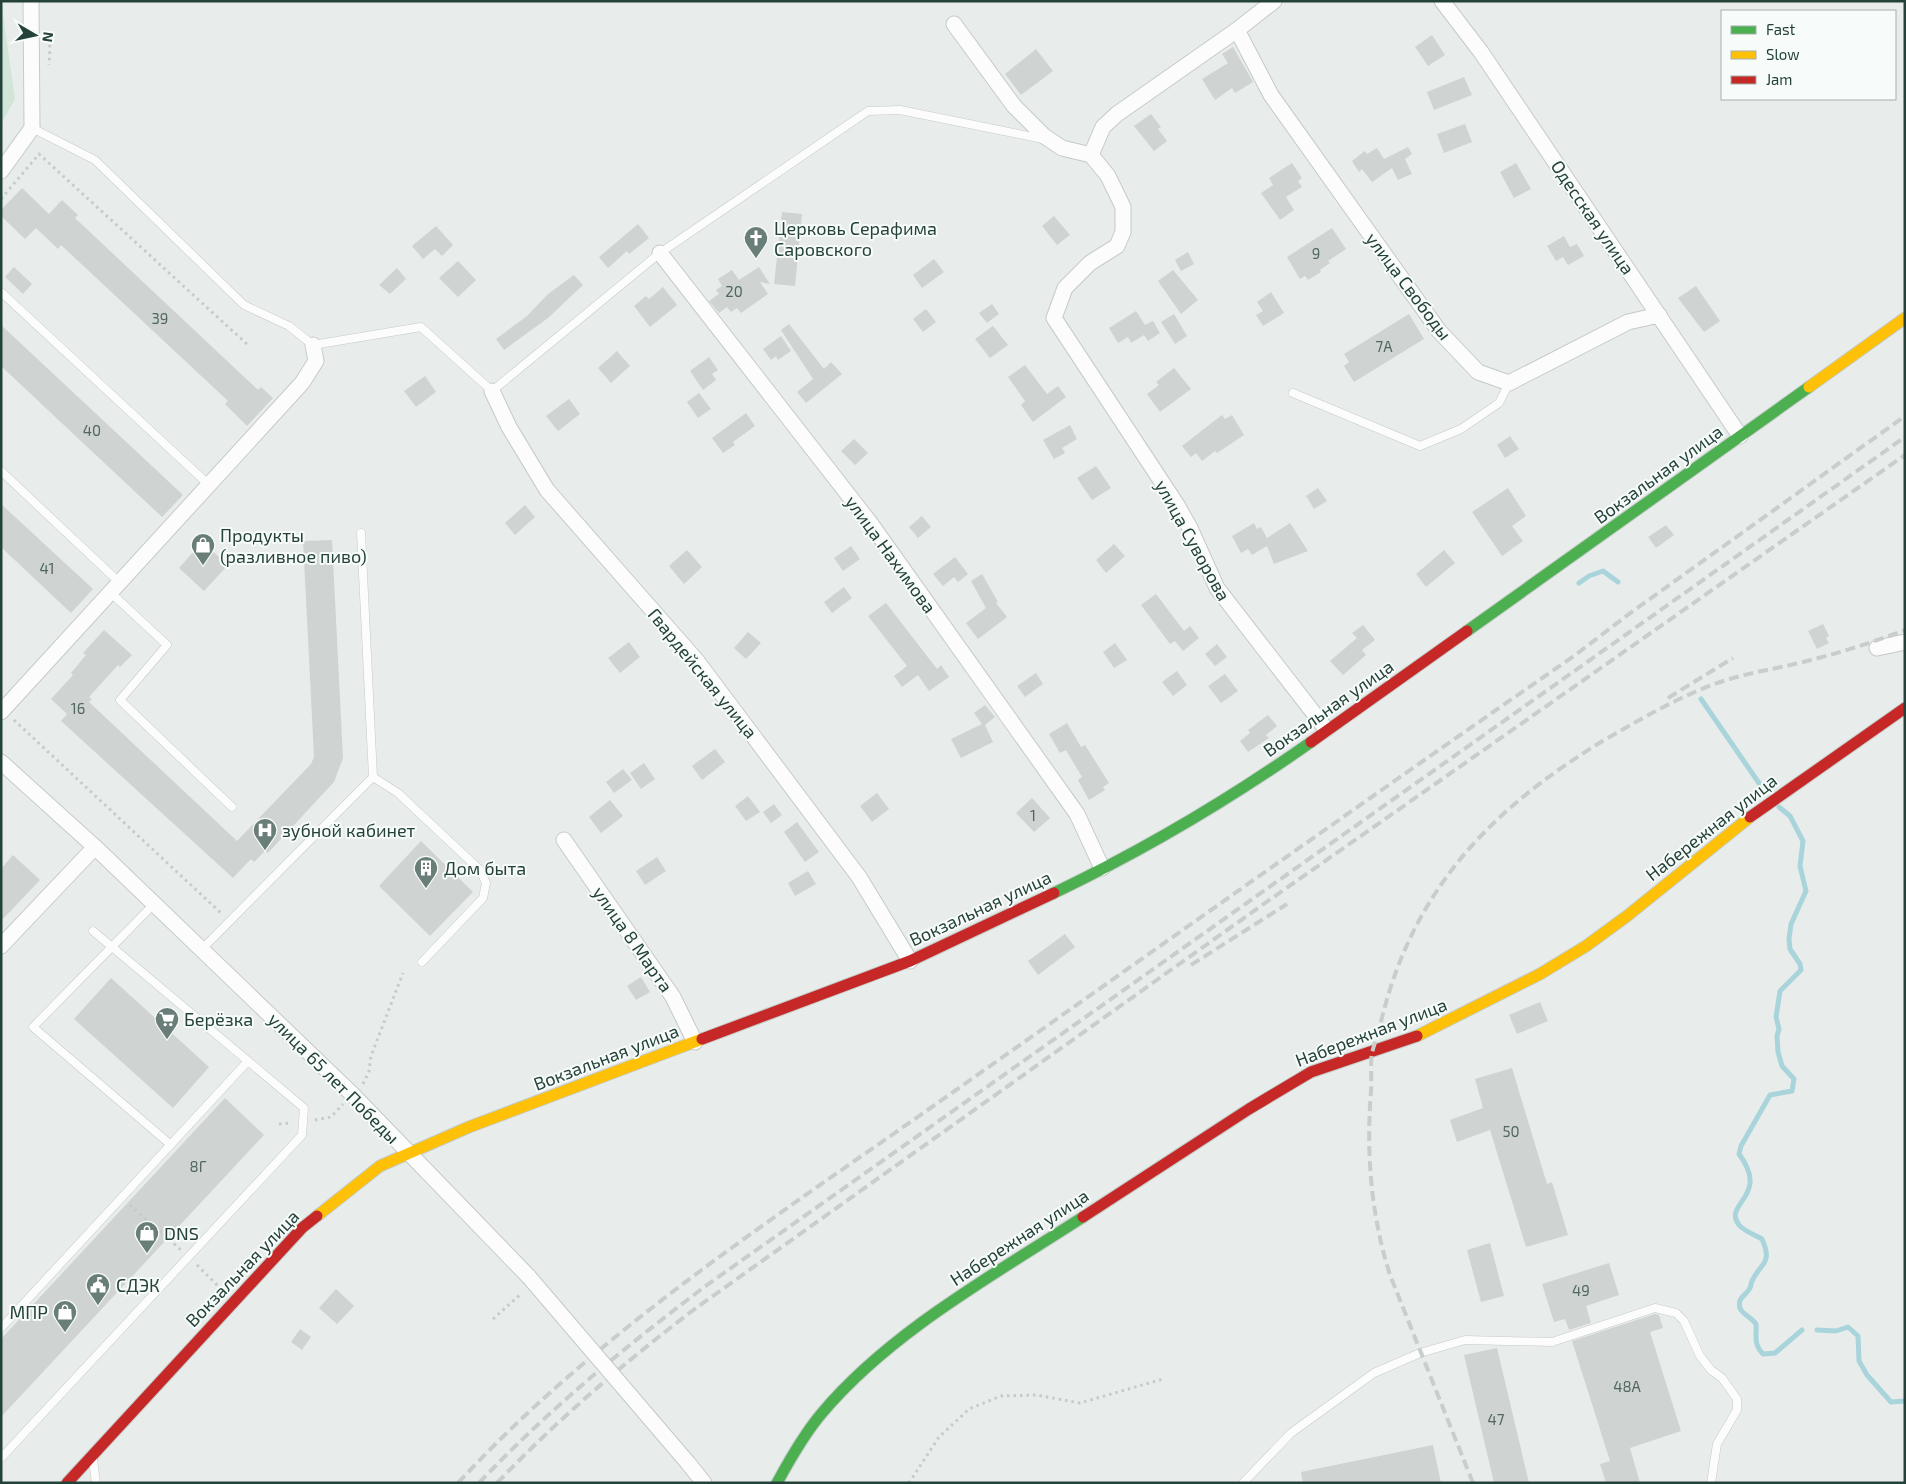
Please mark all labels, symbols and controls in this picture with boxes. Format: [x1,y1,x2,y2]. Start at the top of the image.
north arrow [10,10,60,60]
legend [1721,10,1896,100]
text: Fast [1766,20,1796,38]
text: N [39,31,58,43]
text: Slow [1766,45,1800,63]
text: Jam [1766,70,1792,88]
street label: Одесская улица [1547,156,1639,278]
place label: Церковь Серафима Саровского [774,217,937,260]
church icon: Церковь Серафима Саровского [743,225,769,259]
street label: улица Свободы [1361,228,1457,344]
house number: 9 [1312,244,1320,262]
house number: 20 [725,282,743,300]
house number: 39 [152,309,168,327]
house number: 7А [1375,337,1393,355]
street label: Вокзальная улица [1589,420,1727,528]
house number: 40 [83,421,101,439]
street label: улица Суворова [1151,476,1235,604]
street label: улица Нахимова [841,491,941,617]
place label: Продукты (разливное пиво) [220,524,367,567]
shop icon: Продукты (разливное пиво) [190,532,216,566]
house number: 41 [39,559,55,577]
street label: Гвардейская улица [644,603,762,743]
street label: Вокзальная улица [1259,655,1397,761]
house number: 16 [71,699,85,717]
street label: Набережная улица [1641,769,1781,885]
house number: 1 [1030,806,1036,824]
hospital icon: зубной кабинет [252,817,278,851]
place label: зубной кабинет [282,819,415,841]
building icon: Дом быта [413,855,439,889]
place label: Дом быта [444,857,526,879]
street label: Вокзальная улица [906,866,1054,950]
street label: улица 8 Марта [588,882,678,996]
street label: Набережная улица [1292,993,1450,1071]
supermarket icon: Берёзка [154,1006,180,1040]
place label: Берёзка [184,1008,253,1030]
street label: улица 65 лет Победы [264,1008,404,1148]
street label: Вокзальная улица [530,1019,682,1095]
house number: 50 [1502,1122,1520,1140]
house number: 8Г [190,1157,207,1175]
street label: Набережная улица [946,1184,1092,1290]
street label: Вокзальная улица [181,1205,303,1331]
shop icon: DNS [134,1220,160,1254]
place label: DNS [164,1222,199,1244]
public building icon: СДЭК [85,1272,111,1306]
place label: СДЭК [116,1274,160,1296]
house number: 49 [1572,1281,1590,1299]
shop icon: МПР [52,1299,78,1333]
place label: МПР [10,1301,48,1323]
house number: 48А [1613,1377,1641,1395]
house number: 47 [1488,1410,1505,1428]

